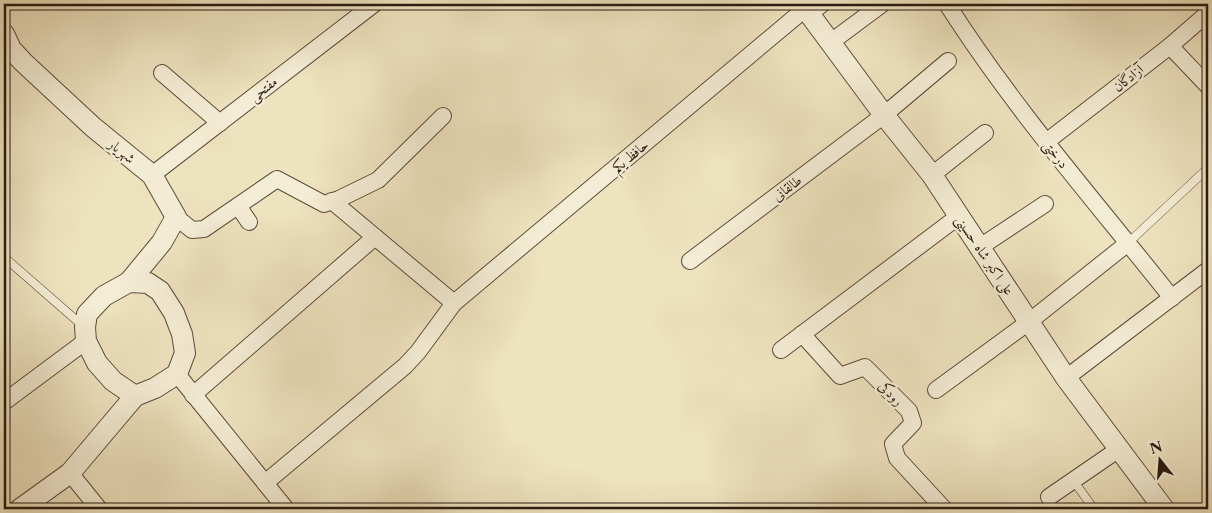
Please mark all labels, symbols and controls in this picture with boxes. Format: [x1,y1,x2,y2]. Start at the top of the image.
street label: آزادگان [1109,59,1149,96]
street label: مفتحی [245,72,281,106]
street label: شهریار [103,134,139,168]
street label: حافظ یکم [608,135,655,180]
street label: درختی [1038,136,1073,172]
street label: طالقانی [769,171,805,205]
street label: علی اکبر شاه حسینی [951,211,1018,299]
street label: رودکی [875,377,907,409]
north arrow [1134,436,1184,486]
text: N [1148,437,1165,458]

